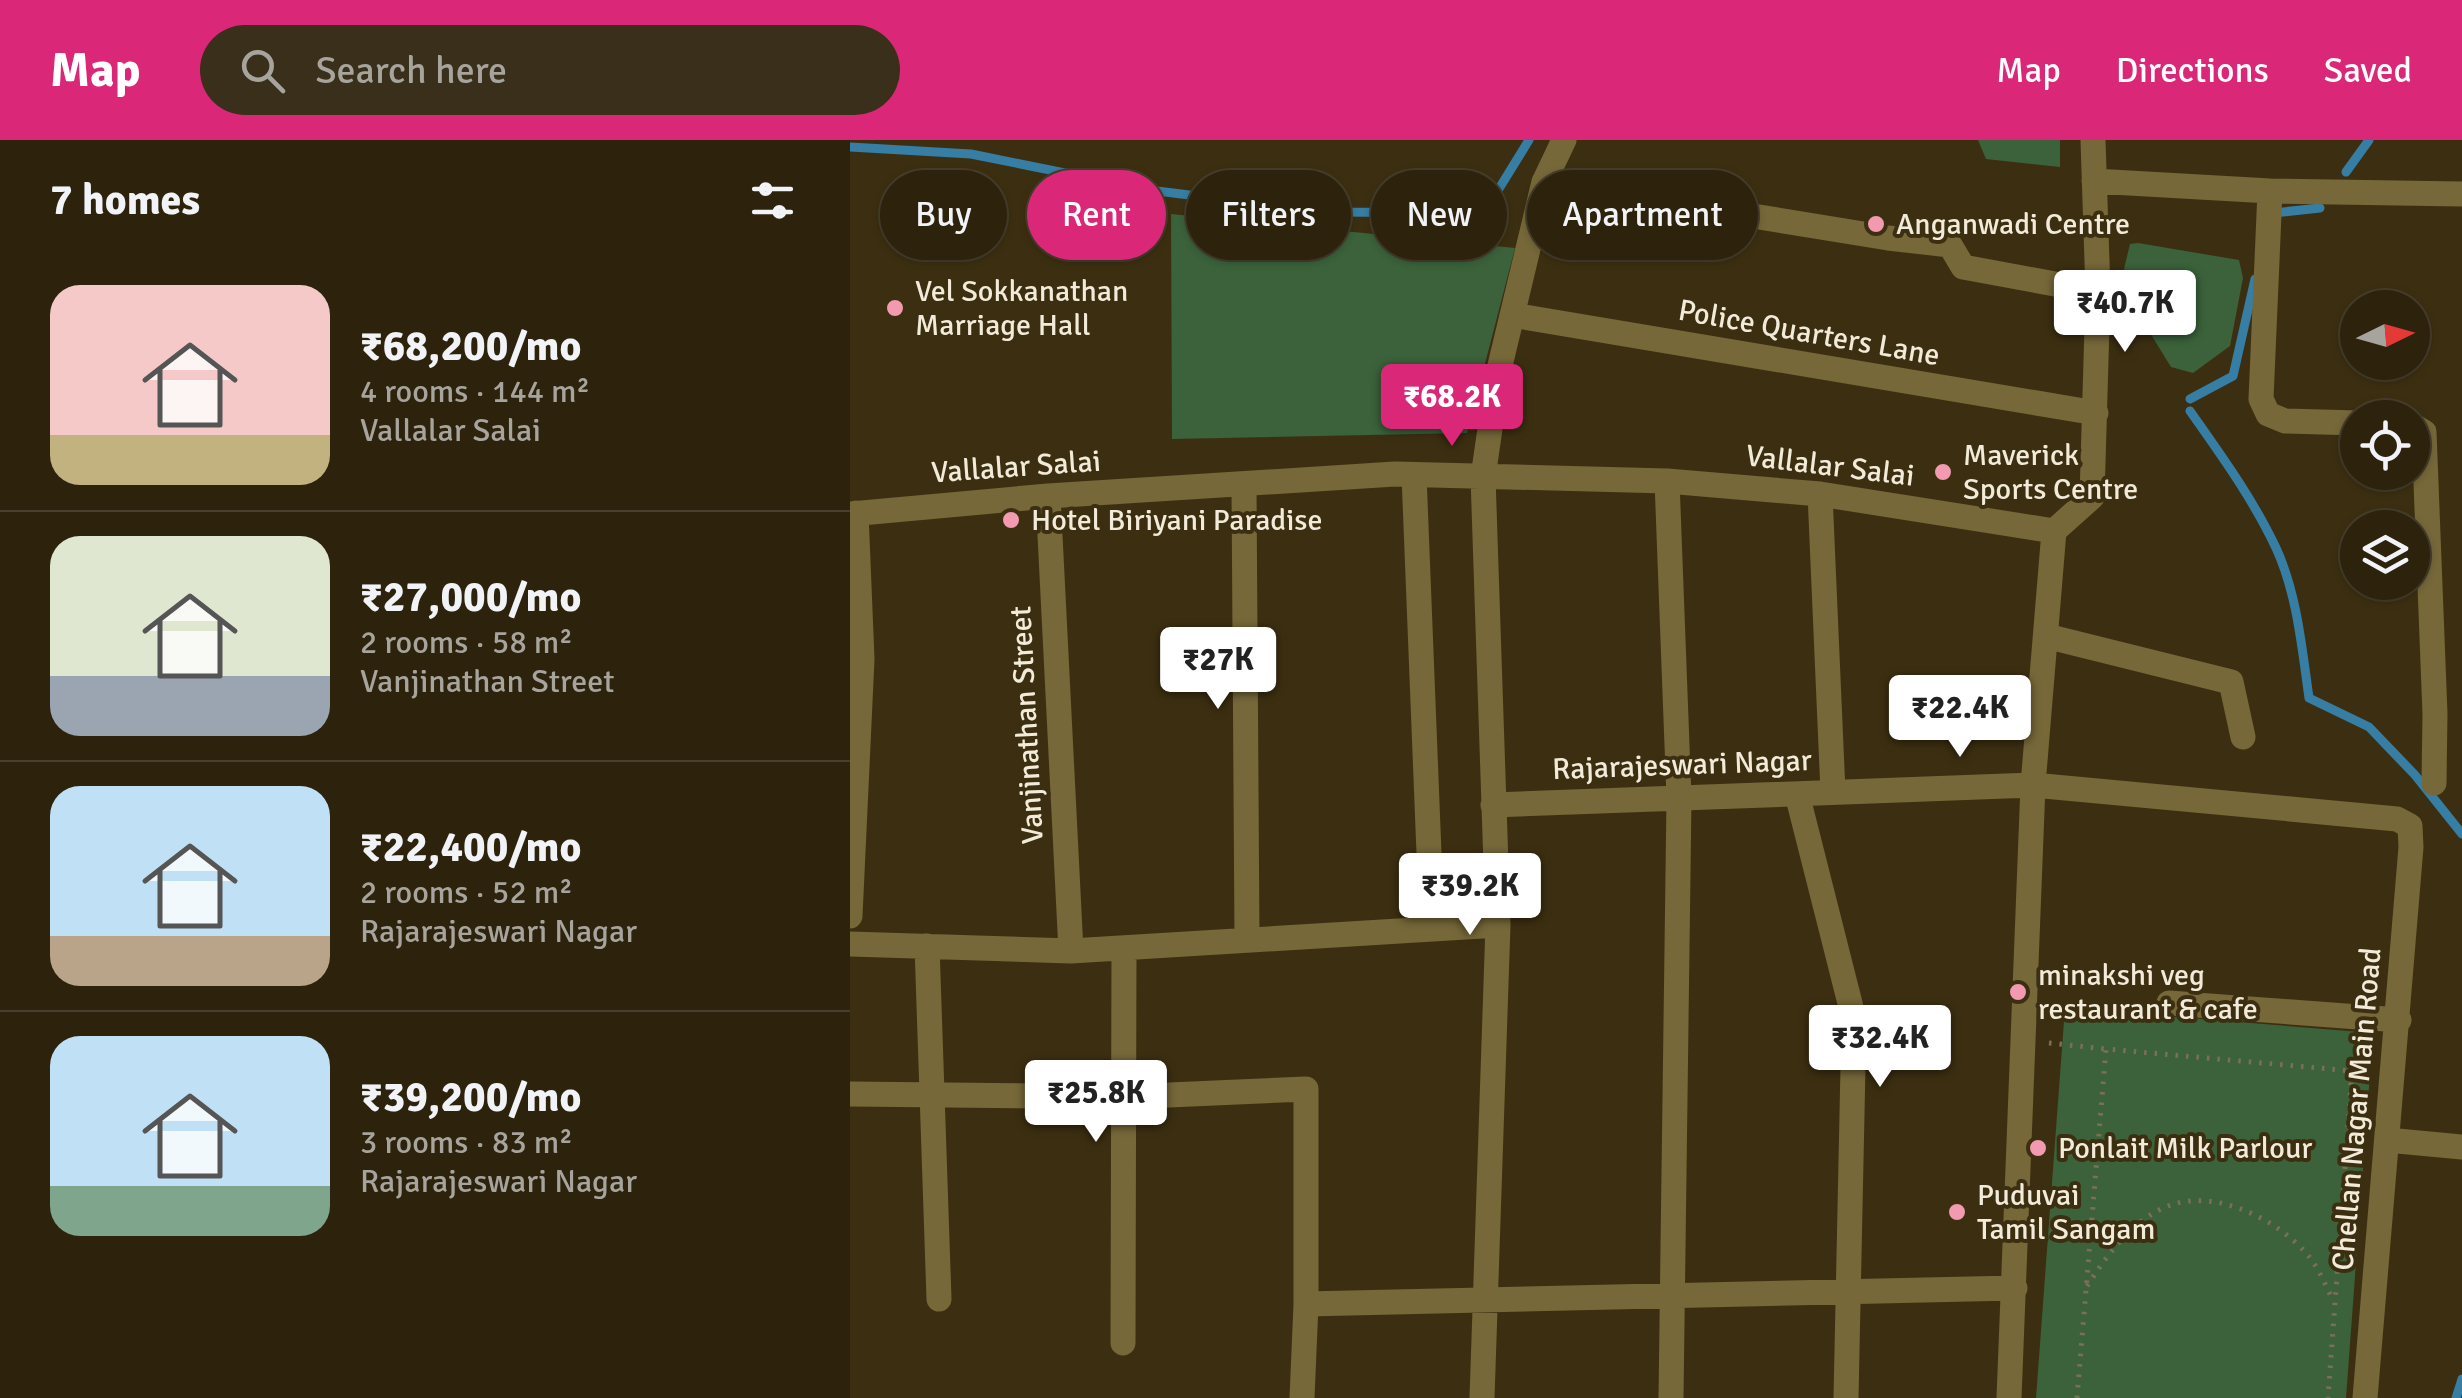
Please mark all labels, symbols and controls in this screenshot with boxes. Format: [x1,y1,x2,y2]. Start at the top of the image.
search box [200,25,900,115]
text: Map [50,41,140,100]
icon: search [235,43,290,98]
text: Search here [315,47,507,94]
text: Map [1996,49,2061,92]
text: Directions [2116,49,2269,92]
text: Saved [2324,49,2412,92]
chip: Buy [880,170,1007,260]
chip: Rent [1027,170,1166,260]
chip: Filters [1186,170,1351,260]
chip: New [1371,170,1507,260]
chip: Apartment [1527,170,1758,260]
icon: filters [745,173,800,228]
text: 7 homes [50,175,200,226]
place label: Anganwadi Centre [1896,206,2130,243]
marker: Anganwadi Centre [1865,213,1887,235]
pin: ₹40.7K [2044,270,2206,355]
place label: Vel Sokkanathan Marriage Hall [915,273,1128,344]
text: ₹40.7K [2076,283,2174,322]
north arrow [2340,290,2430,380]
map controls [2340,290,2430,600]
street label: Police Quarters Lane [1675,292,1943,374]
marker: Vel Sokkanathan Marriage Hall [884,297,906,319]
text: ₹68,200/mo [360,321,581,372]
icon: home [130,325,250,445]
pin: ₹68.2K [1371,364,1533,449]
text: 4 rooms · 144 m² [360,372,590,411]
text: ₹68.2K [1403,377,1501,416]
button: locate [2340,400,2430,490]
text: Vallalar Salai [360,411,541,450]
street label: Vallalar Salai [1744,437,1916,495]
place label: Maverick Sports Centre [1963,437,2138,508]
street label: Vallalar Salai [930,443,1102,491]
marker: Maverick Sports Centre [1932,461,1954,483]
place label: Hotel Biriyani Paradise [1031,502,1322,539]
marker: Hotel Biriyani Paradise [1000,509,1022,531]
button: layers [2340,510,2430,600]
text: ₹27,000/mo [360,572,581,623]
icon: home [130,576,250,696]
street label: Vanjinathan Street [1002,605,1052,845]
text: 2 rooms · 58 m² [360,623,573,662]
pin: ₹27K [1159,627,1277,712]
text: ₹27K [1182,640,1254,679]
text: Vanjinathan Street [360,662,614,701]
pin: ₹22.4K [1879,675,2041,760]
text: ₹22.4K [1911,688,2009,727]
street label: Rajarajeswari Nagar [1552,742,1812,788]
text: ₹22,400/mo [360,822,581,873]
icon: home [130,826,250,946]
pin: ₹39.2K [1389,853,1551,938]
text: ₹39.2K [1421,866,1519,905]
text: 2 rooms · 52 m² [360,873,573,912]
text: Rajarajeswari Nagar [360,912,637,951]
street label: Chellan Nagar Main Road [2324,946,2390,1272]
place label: minakshi veg restaurant & cafe [2038,957,2258,1028]
marker: minakshi veg restaurant & cafe [2007,981,2029,1003]
pin: ₹32.4K [1799,1005,1961,1090]
text: ₹32.4K [1831,1018,1929,1057]
pin: ₹25.8K [1015,1060,1177,1145]
text: ₹39,200/mo [360,1072,581,1123]
text: ₹25.8K [1047,1073,1145,1112]
icon: home [130,1076,250,1196]
text: 3 rooms · 83 m² [360,1123,573,1162]
place label: Ponlait Milk Parlour [2058,1130,2312,1167]
marker: Ponlait Milk Parlour [2027,1137,2049,1159]
text: Rajarajeswari Nagar [360,1162,637,1201]
place label: Puduvai Tamil Sangam [1977,1177,2155,1248]
marker: Puduvai Tamil Sangam [1946,1201,1968,1223]

